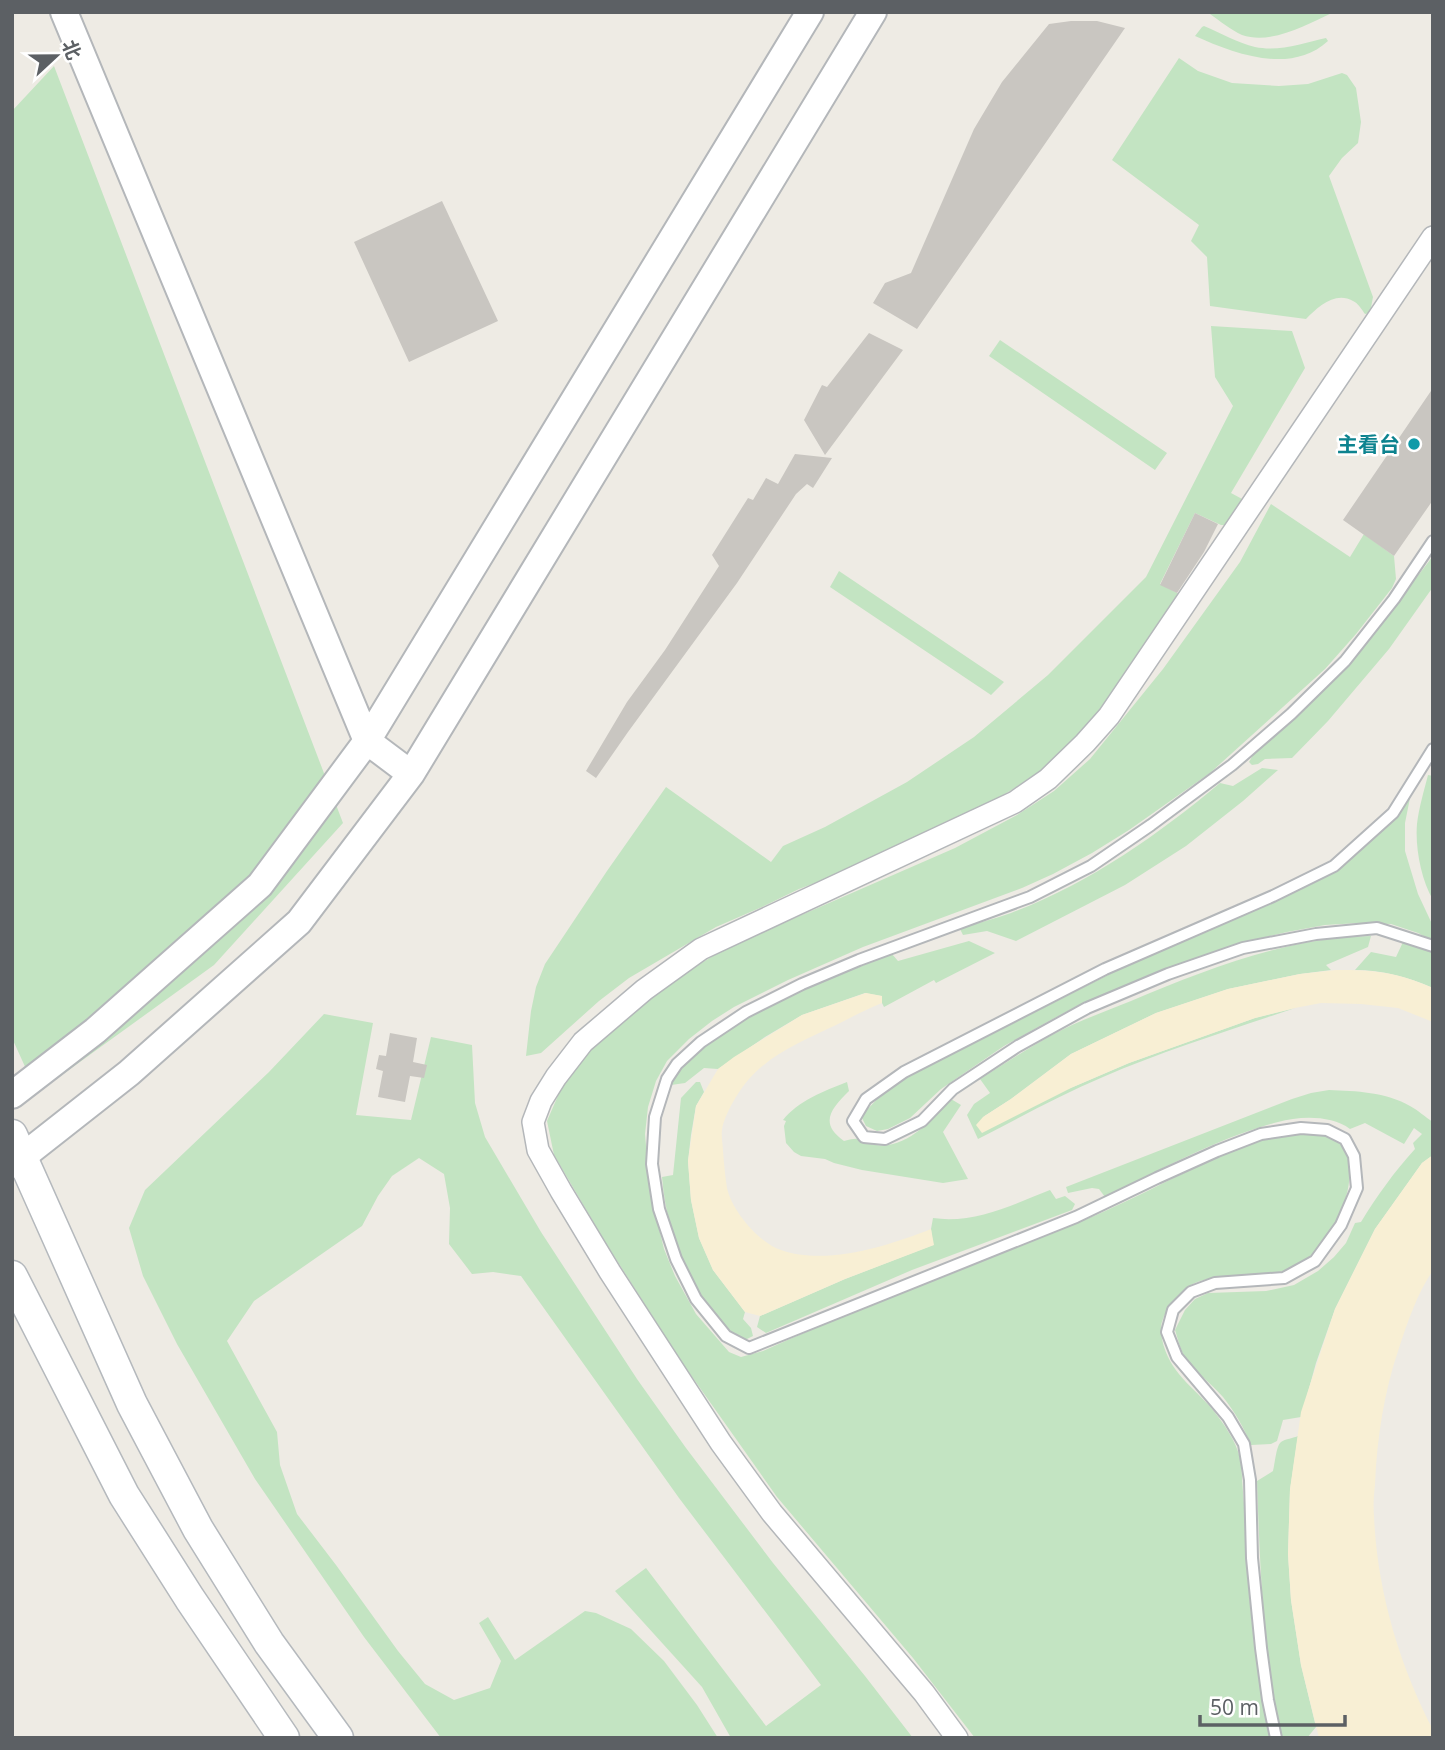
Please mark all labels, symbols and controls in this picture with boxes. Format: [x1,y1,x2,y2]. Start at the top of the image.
north arrow [21,21,91,91]
text: 北 [56,36,87,63]
place label: 主看台 [1337,430,1400,458]
marker: 主看台 [1406,436,1422,452]
scale bar [1200,1684,1345,1728]
text: 50 m [1210,1693,1259,1721]

